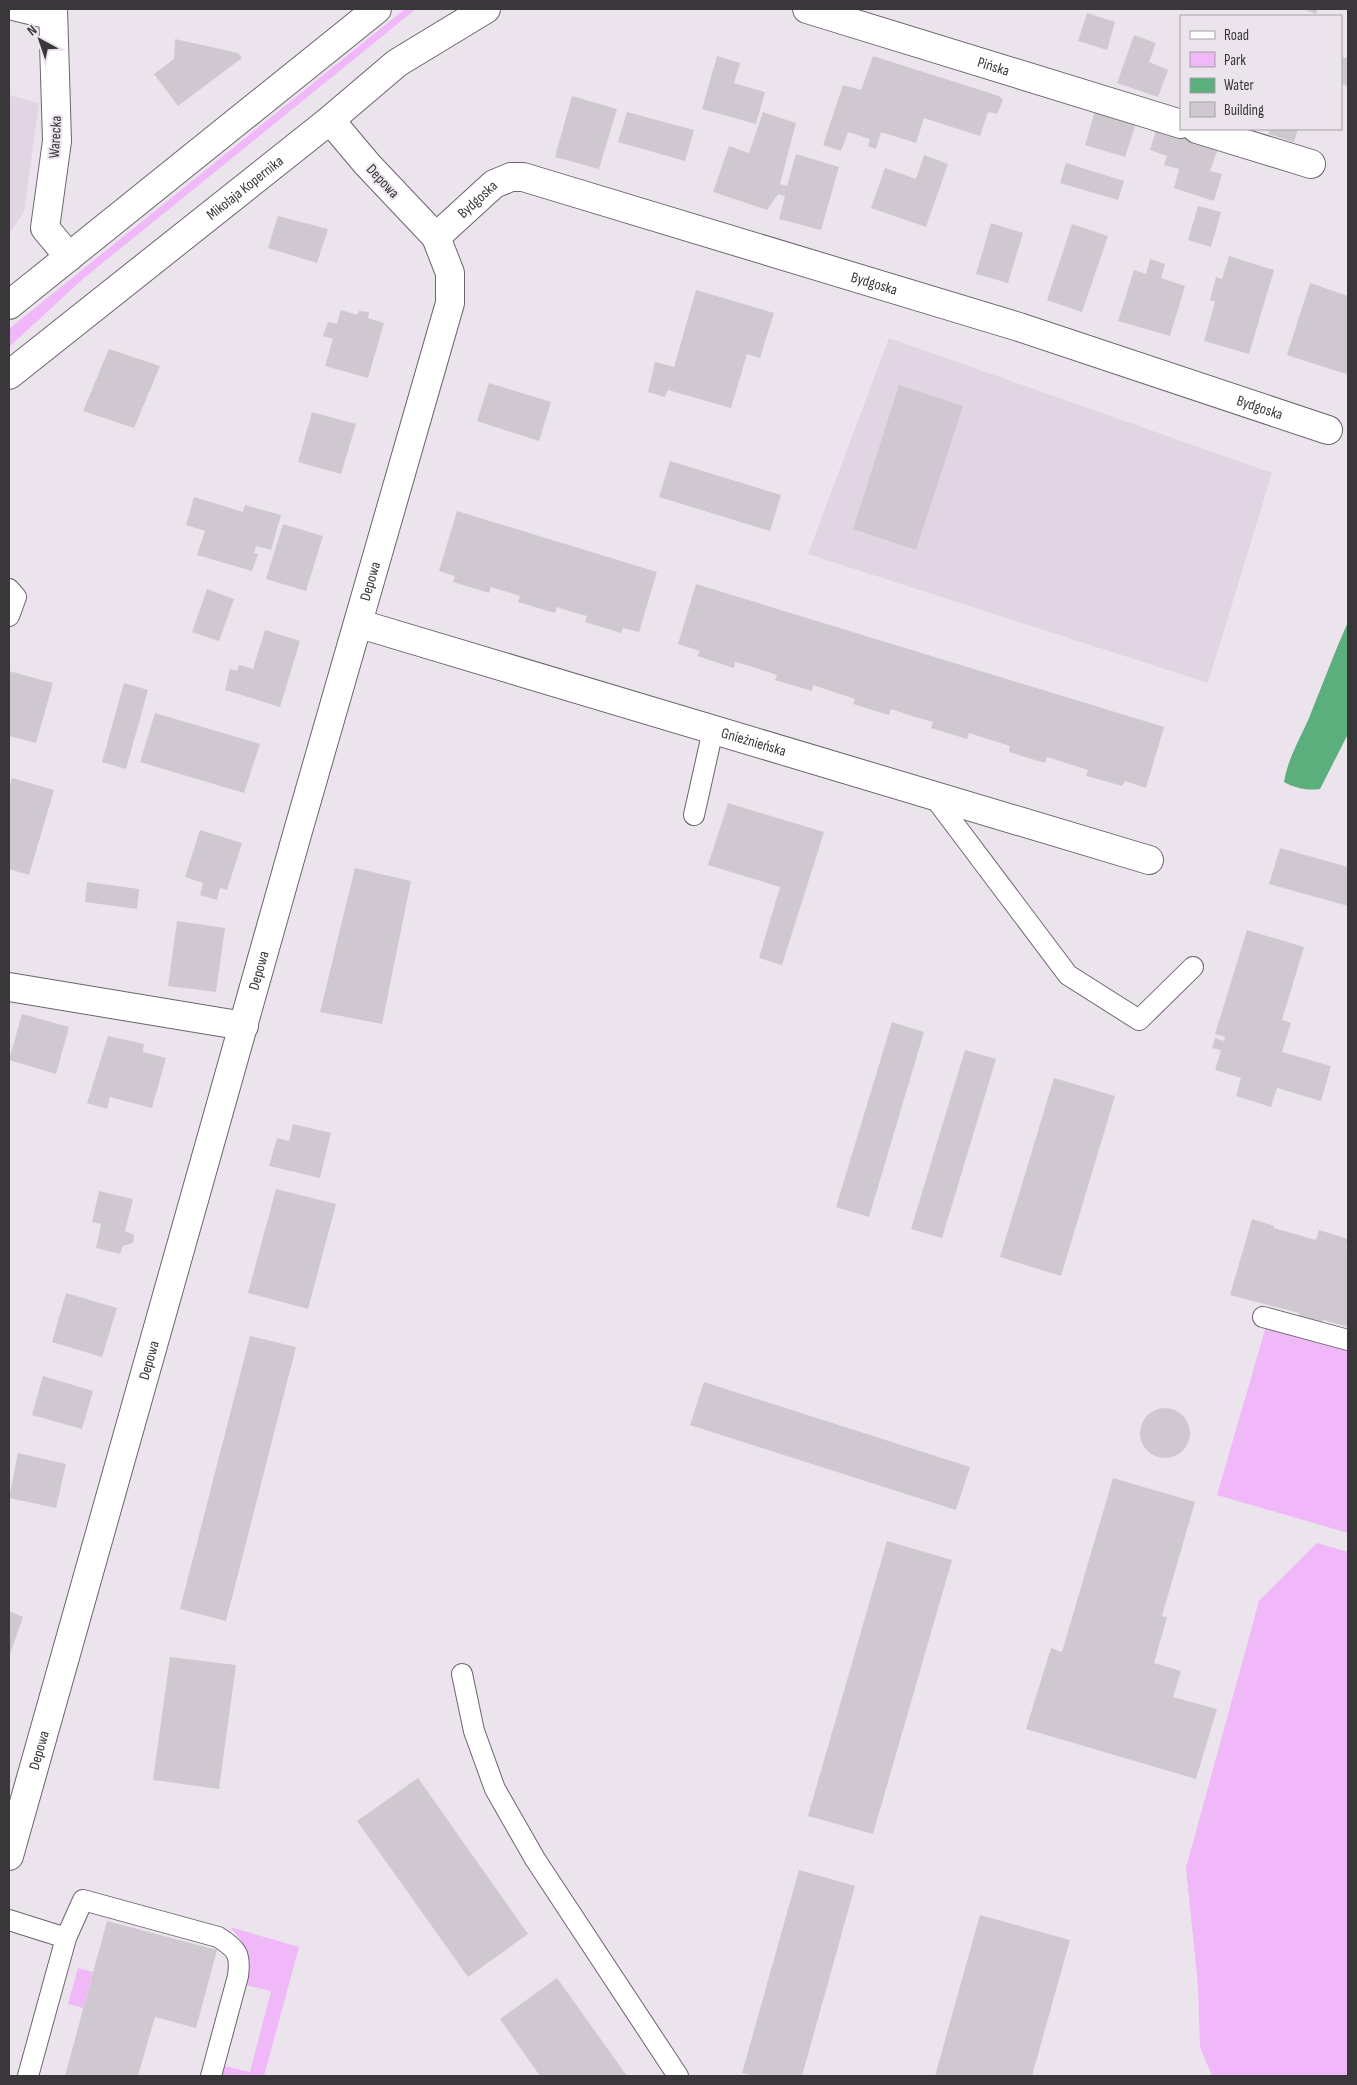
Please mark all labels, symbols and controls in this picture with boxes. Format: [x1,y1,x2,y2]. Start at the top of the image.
north arrow [15,15,65,65]
legend [1180,15,1342,130]
text: N [24,22,40,39]
text: Road [1224,26,1249,45]
text: Park [1224,51,1246,70]
street label: Pińska [975,53,1012,81]
text: Water [1224,76,1255,95]
text: Building [1224,101,1264,120]
street label: Warecka [45,115,66,159]
street label: Mikołaja Kopernika [203,152,287,225]
street label: Depowa [362,160,403,203]
street label: Bydgoska [454,176,502,223]
street label: Bydgoska [849,268,900,300]
street label: Bydgoska [1234,391,1285,424]
street label: Depowa [356,559,385,603]
street label: Gnieźnieńska [719,724,789,761]
street label: Depowa [245,949,274,992]
street label: Depowa [135,1339,164,1382]
street label: Depowa [25,1728,54,1772]

